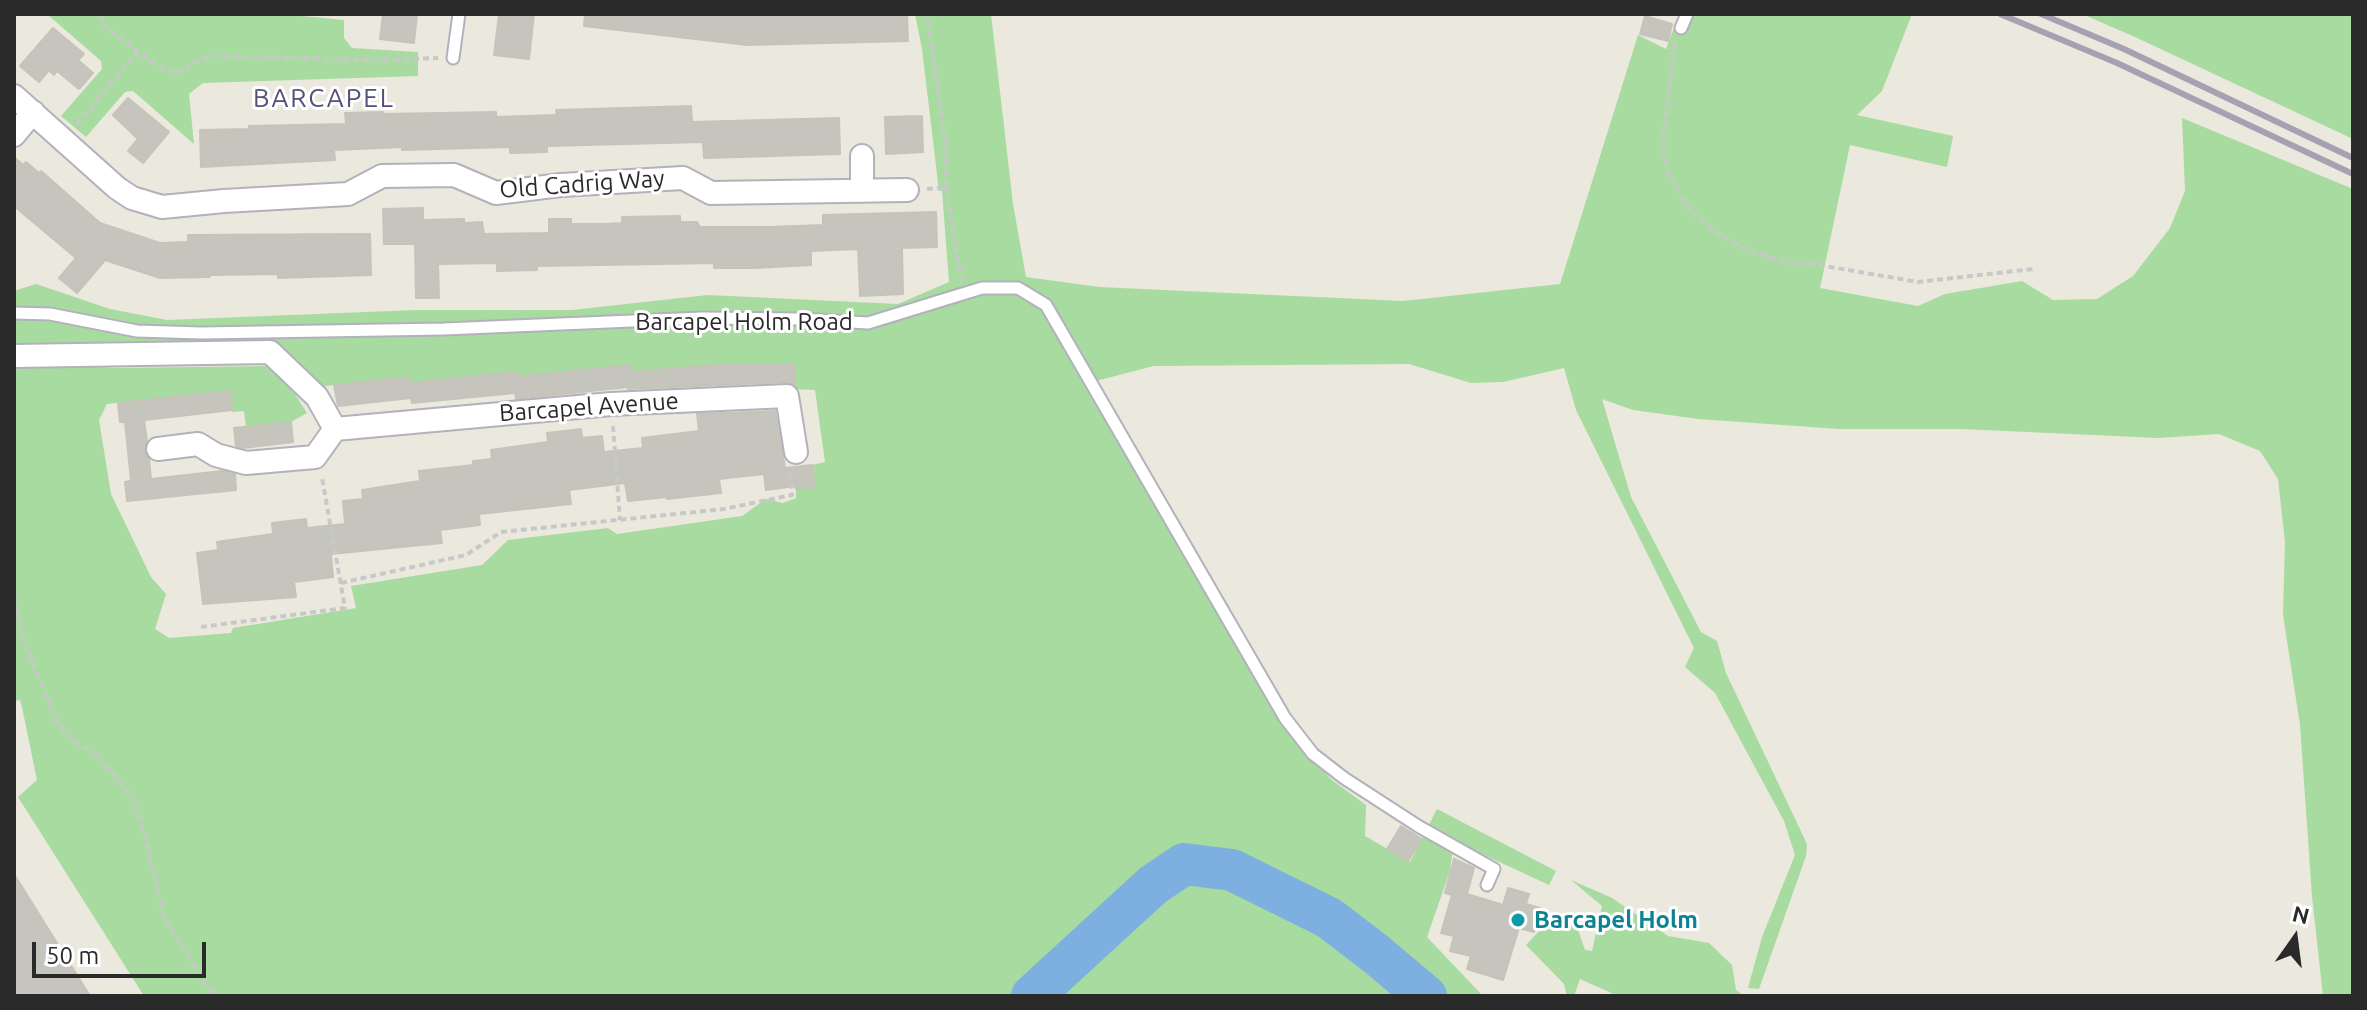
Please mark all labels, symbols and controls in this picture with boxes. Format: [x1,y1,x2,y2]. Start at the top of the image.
district label: BARCAPEL [253,82,395,114]
street label: Old Cadrig Way [499,164,665,204]
street label: Barcapel Holm Road [635,308,853,336]
street label: Barcapel Avenue [498,386,680,428]
north arrow [2255,898,2335,978]
text: N [2290,900,2312,928]
place label: Barcapel Holm [1534,906,1698,934]
marker: Barcapel Holm [1509,911,1527,929]
scale bar [36,926,210,976]
text: 50 m [46,942,99,969]

